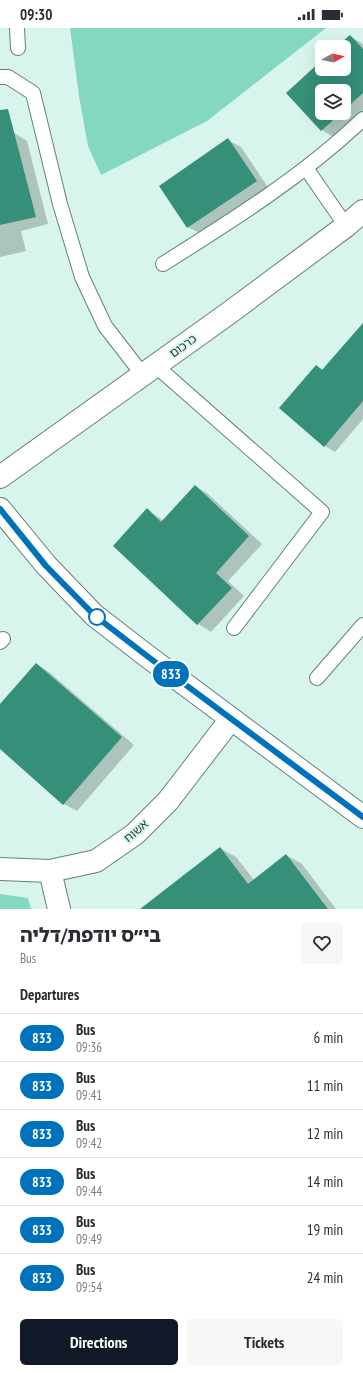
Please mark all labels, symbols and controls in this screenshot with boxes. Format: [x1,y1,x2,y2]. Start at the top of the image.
text: 09:30 [20,5,52,24]
north arrow [315,40,351,76]
map controls [315,40,351,120]
button: layers [315,84,351,120]
street label: כרכום [166,331,199,361]
unlabelled marker [88,608,106,626]
line badge: 833 [148,661,194,687]
text: 833 [161,665,181,683]
street label: אשוח [120,816,151,845]
button: heart [301,922,343,964]
text: בי״ס יודפת/דליה [20,923,161,947]
text: Bus [20,950,36,967]
text: Departures [20,985,79,1004]
text: Bus [76,1020,95,1039]
text: 6 min [313,1028,343,1047]
text: 833 [32,1029,52,1047]
text: 09:36 [76,1039,102,1056]
text: Bus [76,1068,95,1087]
text: 11 min [307,1076,343,1095]
text: 833 [32,1077,52,1095]
text: 09:41 [76,1087,102,1104]
text: Bus [76,1116,95,1135]
text: 12 min [307,1124,343,1143]
text: 833 [32,1125,52,1143]
text: 09:42 [76,1135,102,1152]
text: Bus [76,1164,95,1183]
text: 14 min [307,1172,343,1191]
text: 833 [32,1173,52,1191]
text: 09:44 [76,1183,102,1200]
text: Bus [76,1212,95,1231]
text: 19 min [307,1220,343,1239]
text: 833 [32,1221,52,1239]
text: 09:49 [76,1231,102,1248]
text: Bus [76,1260,95,1279]
text: 24 min [307,1268,343,1287]
text: 833 [32,1269,52,1287]
text: 09:54 [76,1279,102,1296]
button: Directions [20,1319,178,1365]
button: Tickets [186,1319,343,1365]

